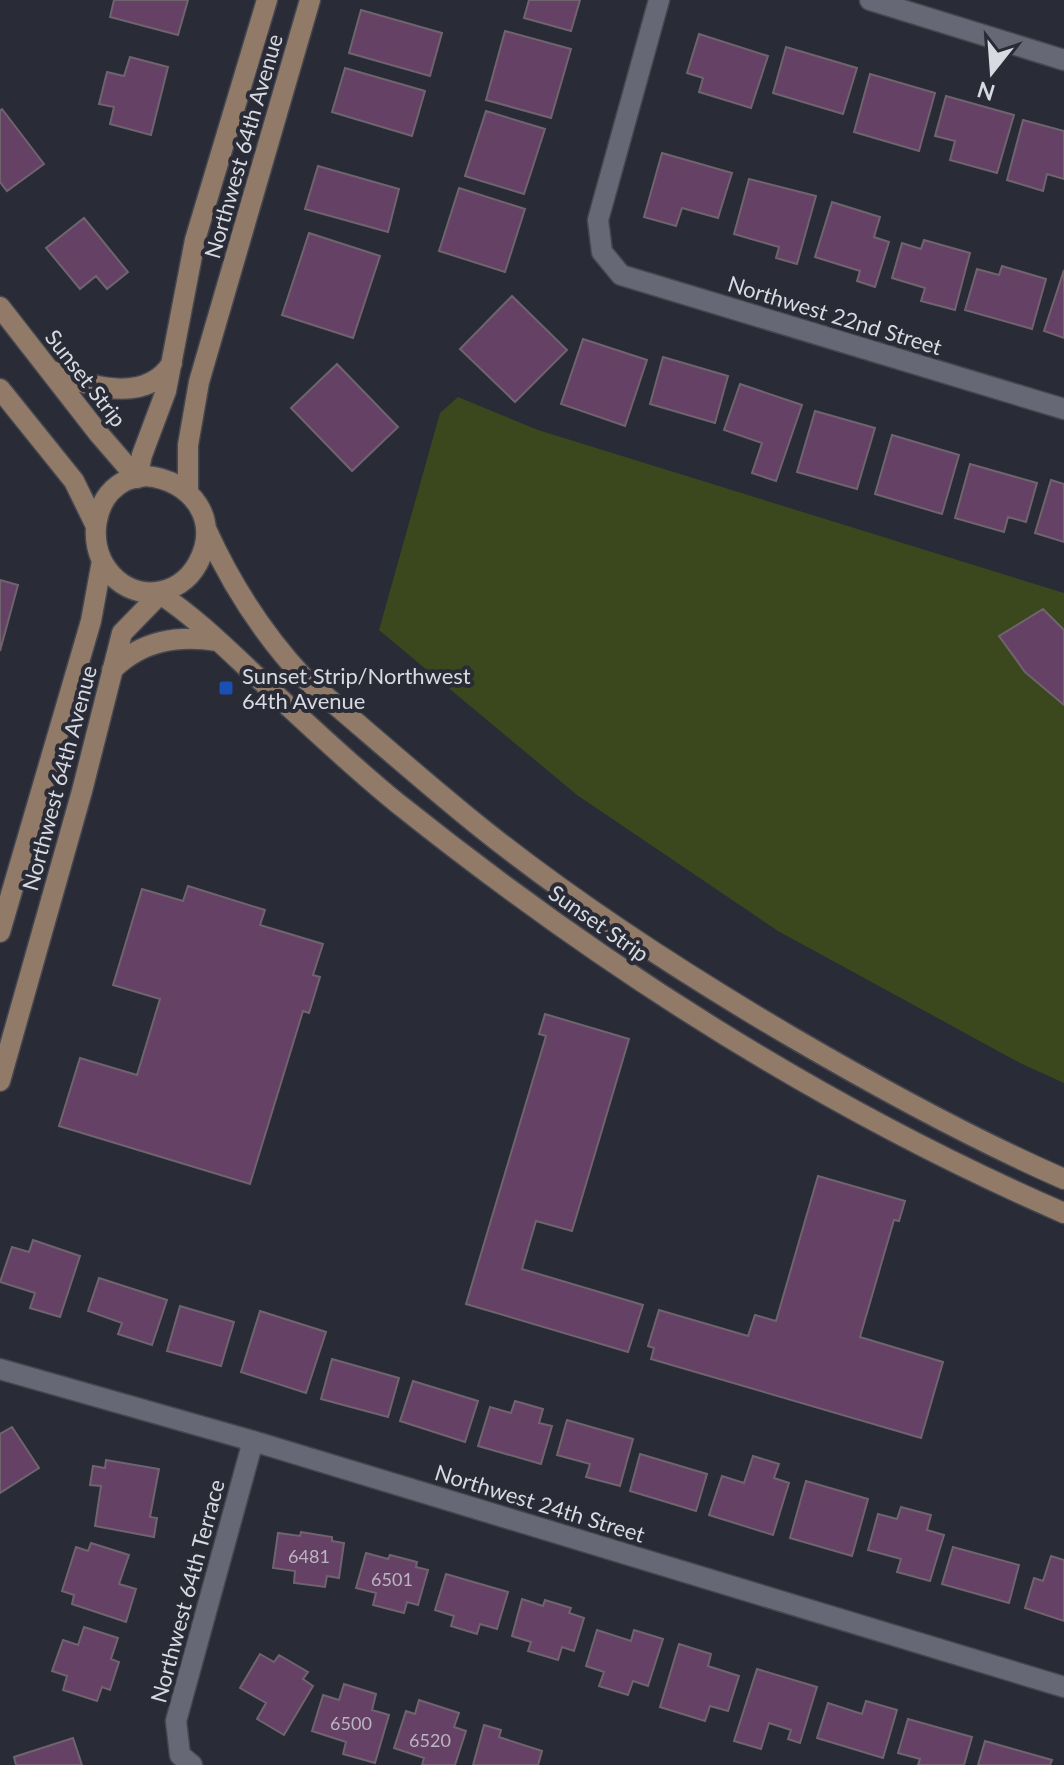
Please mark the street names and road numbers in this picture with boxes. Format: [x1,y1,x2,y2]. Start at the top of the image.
street label: Northwest 64th Avenue [198,31,288,261]
street label: Northwest 22nd Street [725,270,945,360]
street label: Sunset Strip [40,324,132,432]
street label: Northwest 64th Avenue [16,662,102,894]
street label: Sunset Strip [544,879,654,967]
street label: Northwest 24th Street [432,1458,648,1548]
street label: Northwest 64th Terrace [144,1476,230,1706]

